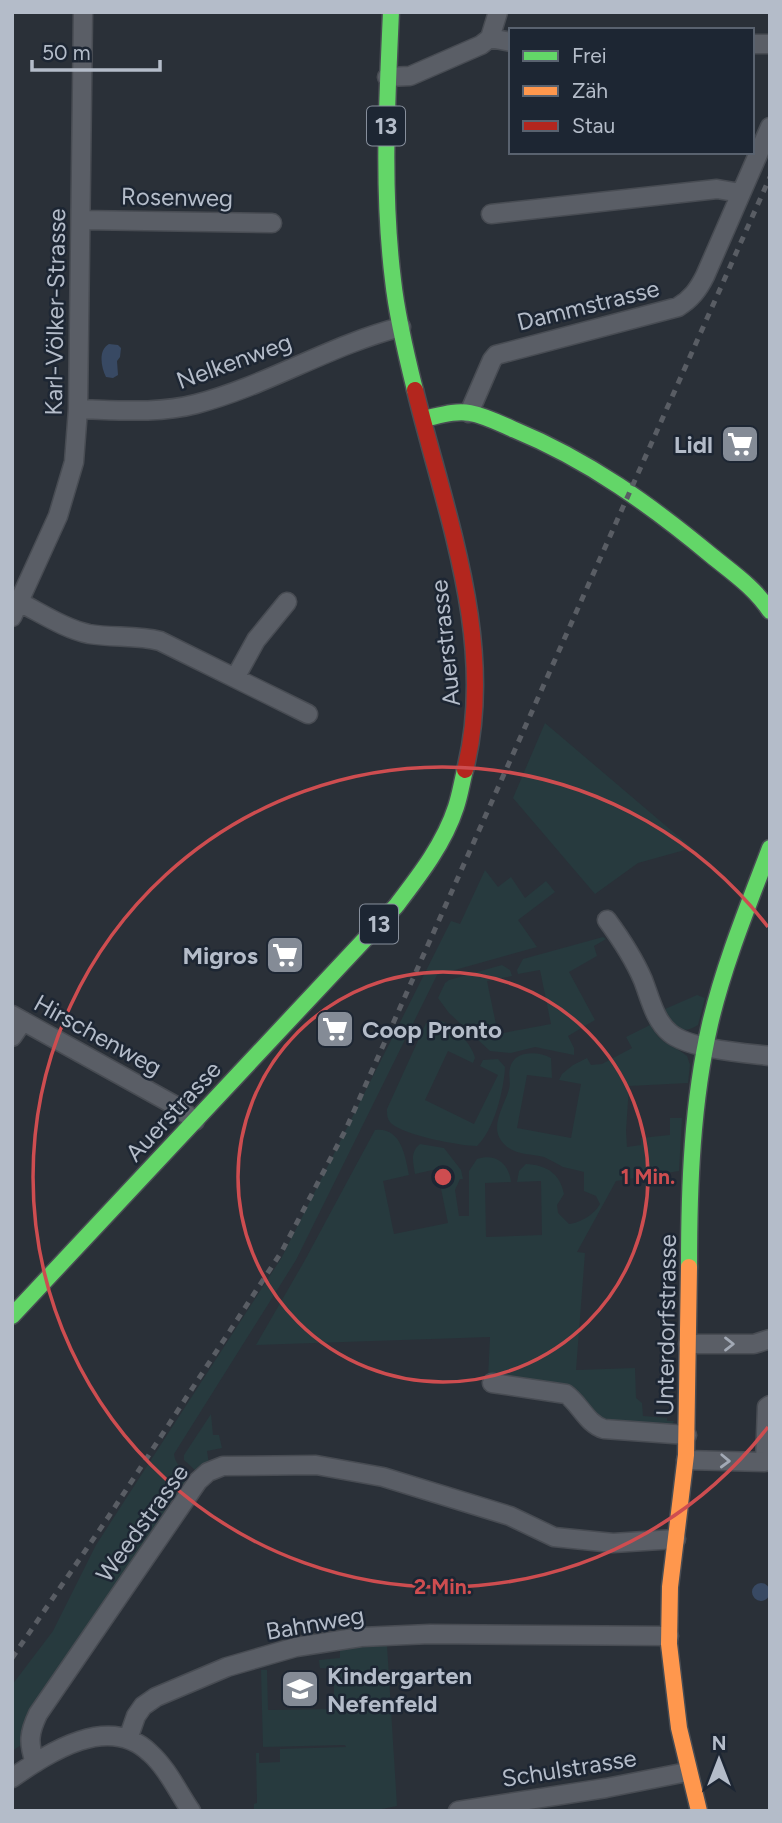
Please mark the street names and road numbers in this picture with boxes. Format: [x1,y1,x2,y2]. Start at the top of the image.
road number: 13 [367,106,405,146]
street label: Rosenweg [121,182,233,212]
street label: Karl-Völker-Strasse [39,208,71,416]
street label: Dammstrasse [514,273,662,337]
street label: Nelkenweg [172,327,296,395]
street label: Auerstrasse [424,578,466,708]
road number: 13 [360,904,398,944]
street label: Hirschenweg [29,988,167,1082]
street label: Auerstrasse [119,1055,227,1167]
street label: Unterdorfstrasse [650,1234,682,1416]
street label: Weedstrasse [90,1458,194,1588]
street label: Bahnweg [264,1600,366,1646]
street label: Schulstrasse [500,1743,638,1793]

